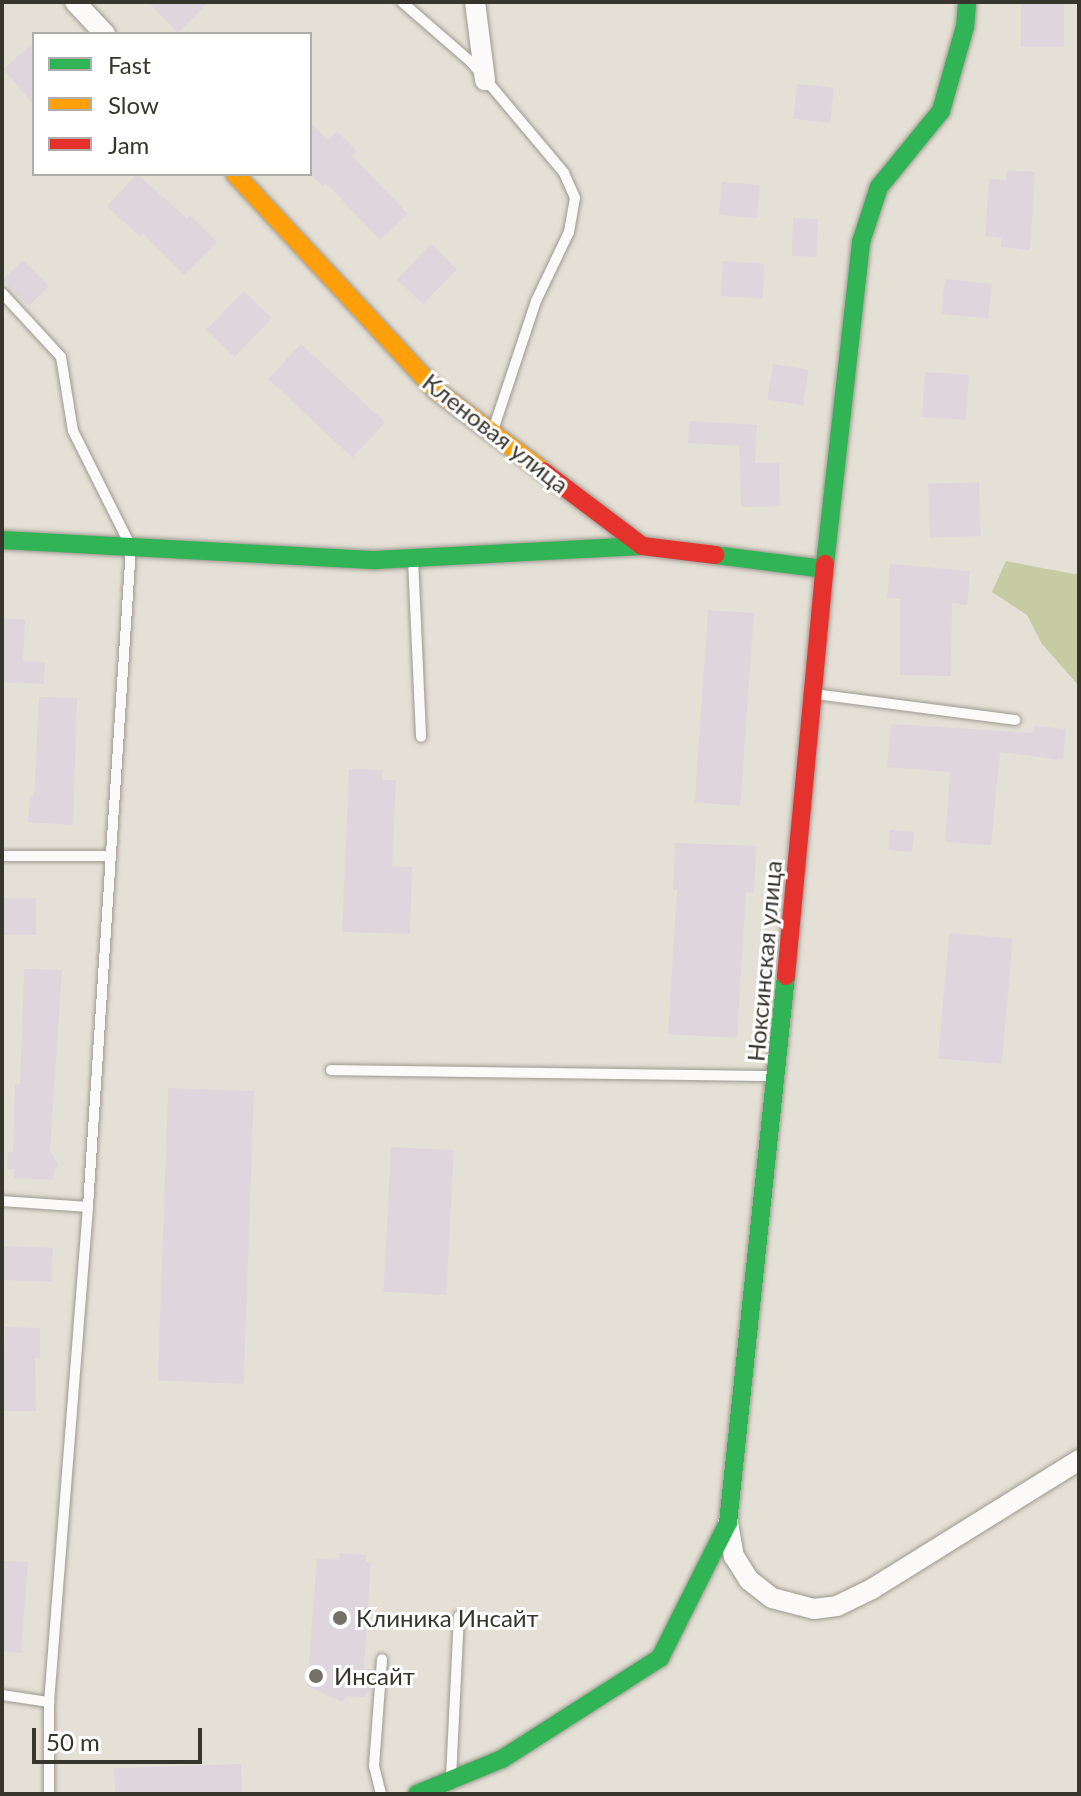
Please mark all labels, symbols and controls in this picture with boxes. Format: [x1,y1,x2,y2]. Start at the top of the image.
legend [32,32,312,176]
text: Fast [108,50,151,79]
text: Slow [108,90,159,119]
text: Jam [108,130,149,159]
street label: Кленовая улица [417,367,575,499]
street label: Ноксинская улица [741,859,787,1063]
place label: Клиника Инсайт [356,1604,539,1632]
marker: Клиника Инсайт [331,1609,349,1627]
place label: Инсайт [334,1662,415,1690]
marker: Инсайт [305,1665,327,1687]
scale bar [36,1712,206,1762]
text: 50 m [46,1727,100,1756]

